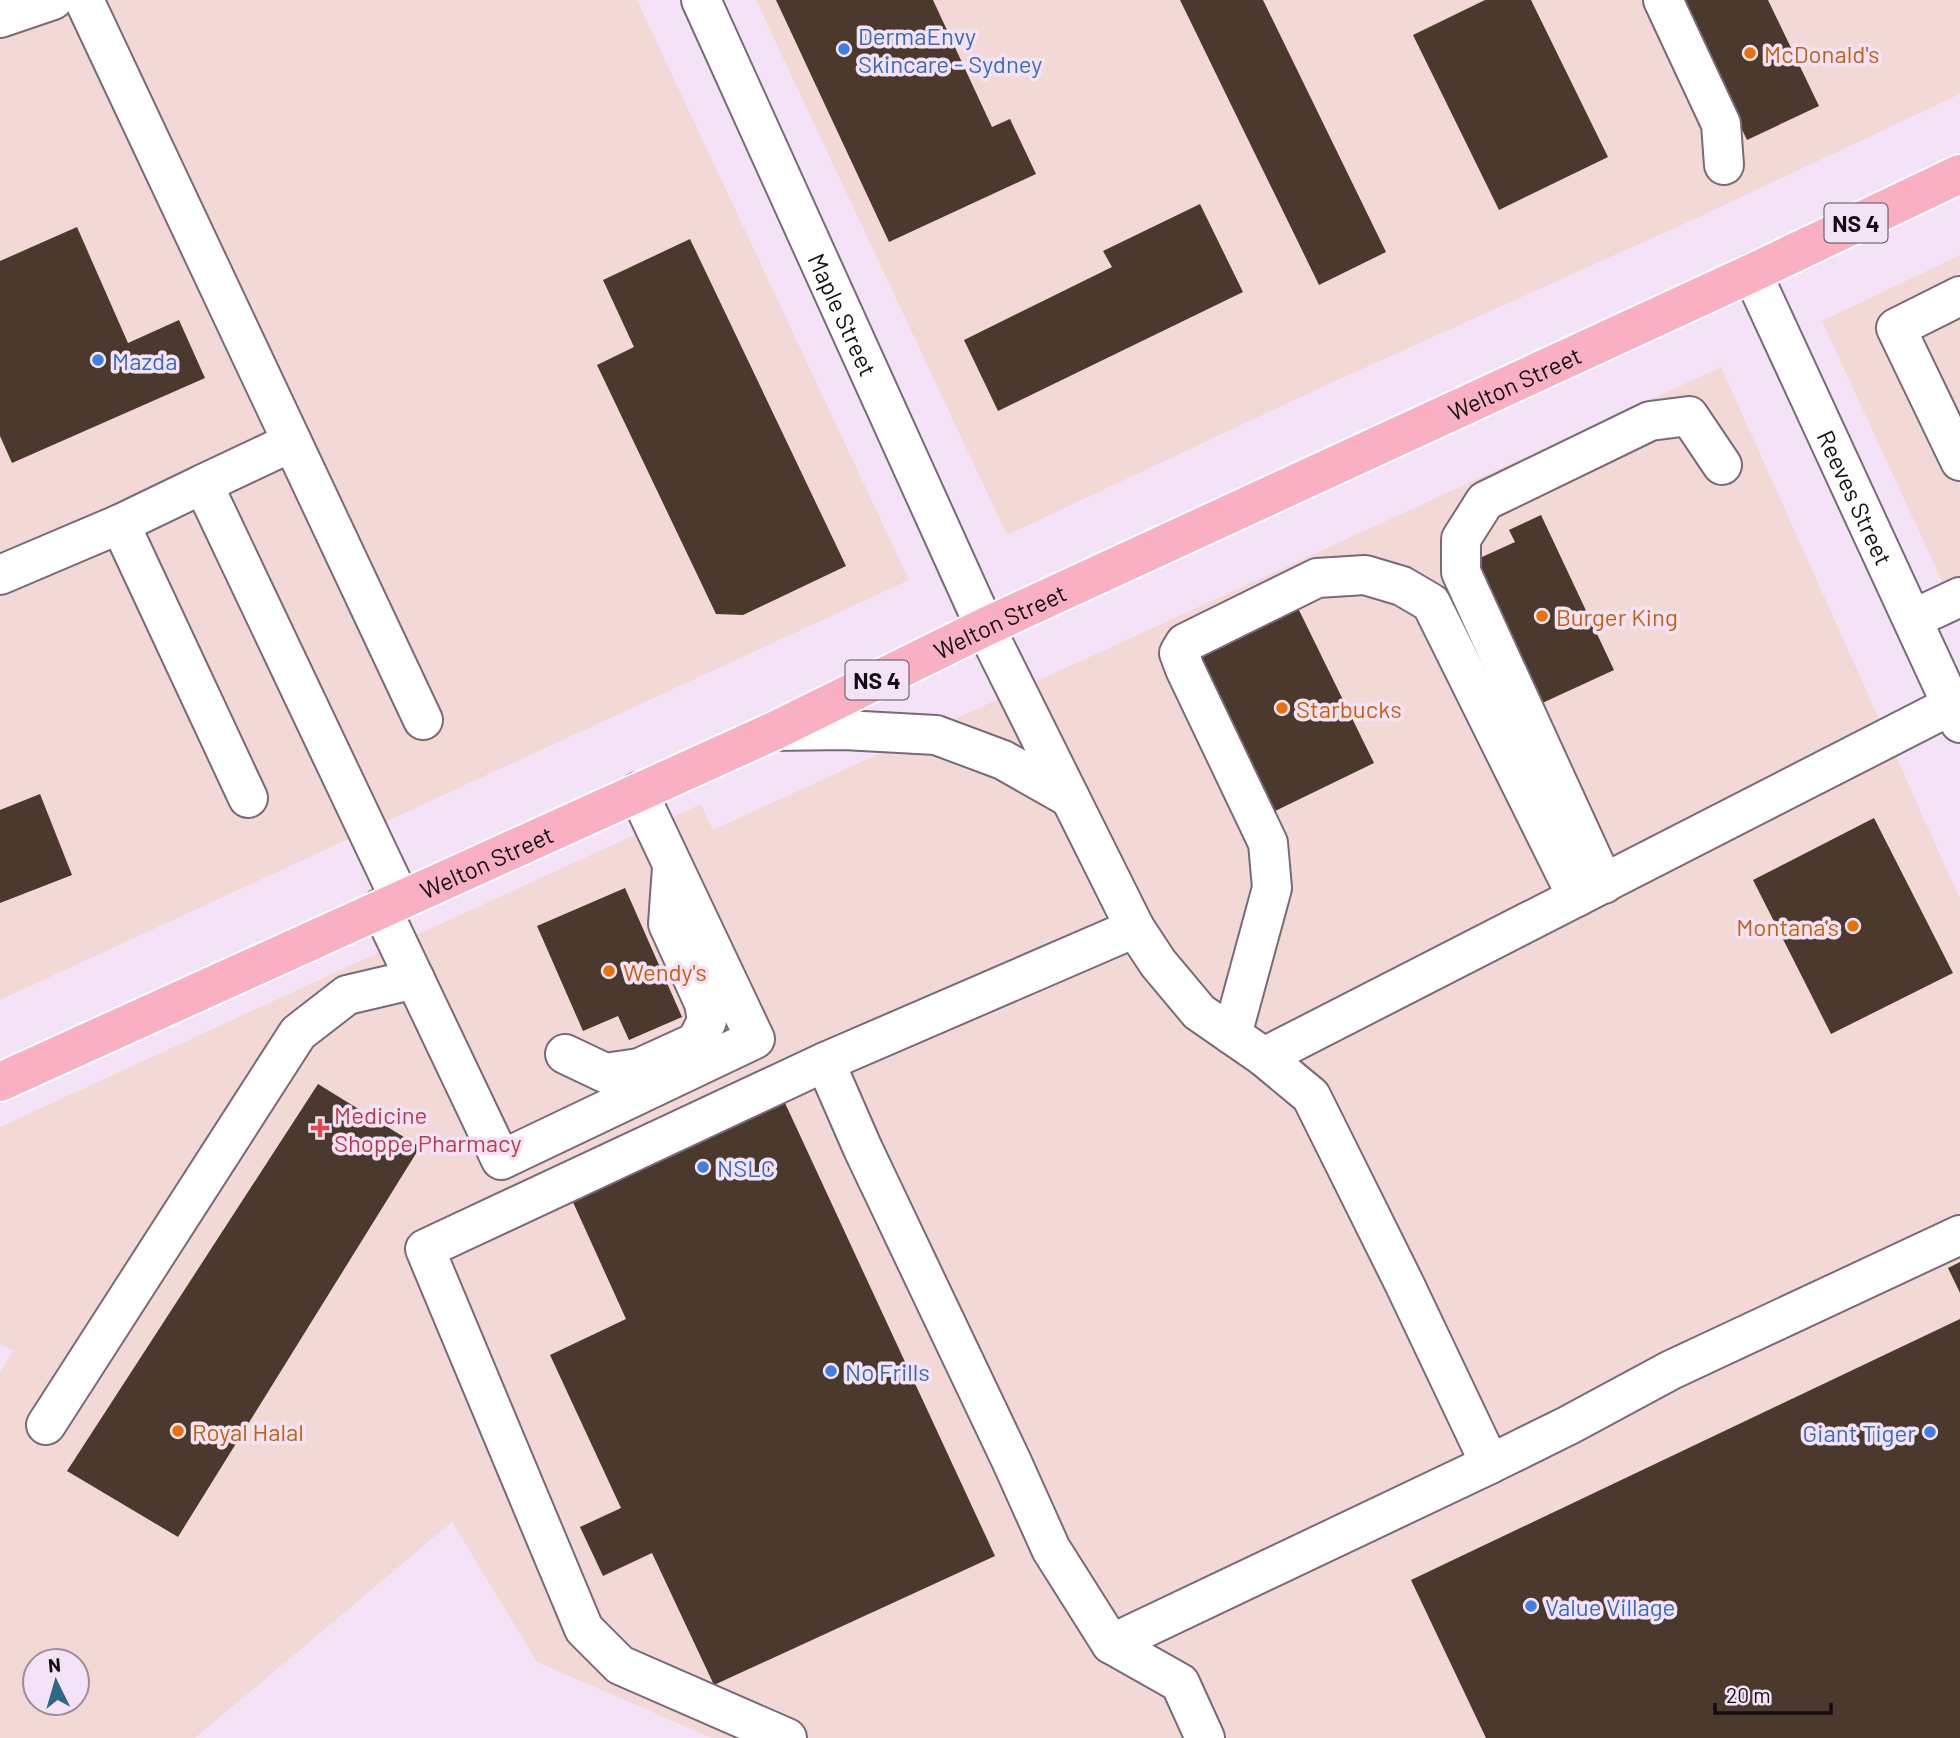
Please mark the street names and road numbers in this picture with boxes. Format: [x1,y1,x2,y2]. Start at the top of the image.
road number: NS 4 [1825,204,1888,243]
street label: Maple Street [803,248,884,380]
street label: Welton Street [1443,340,1585,426]
street label: Reeves Street [1812,425,1899,569]
street label: Welton Street [929,577,1070,665]
road number: NS 4 [846,660,908,700]
street label: Welton Street [415,819,557,904]

